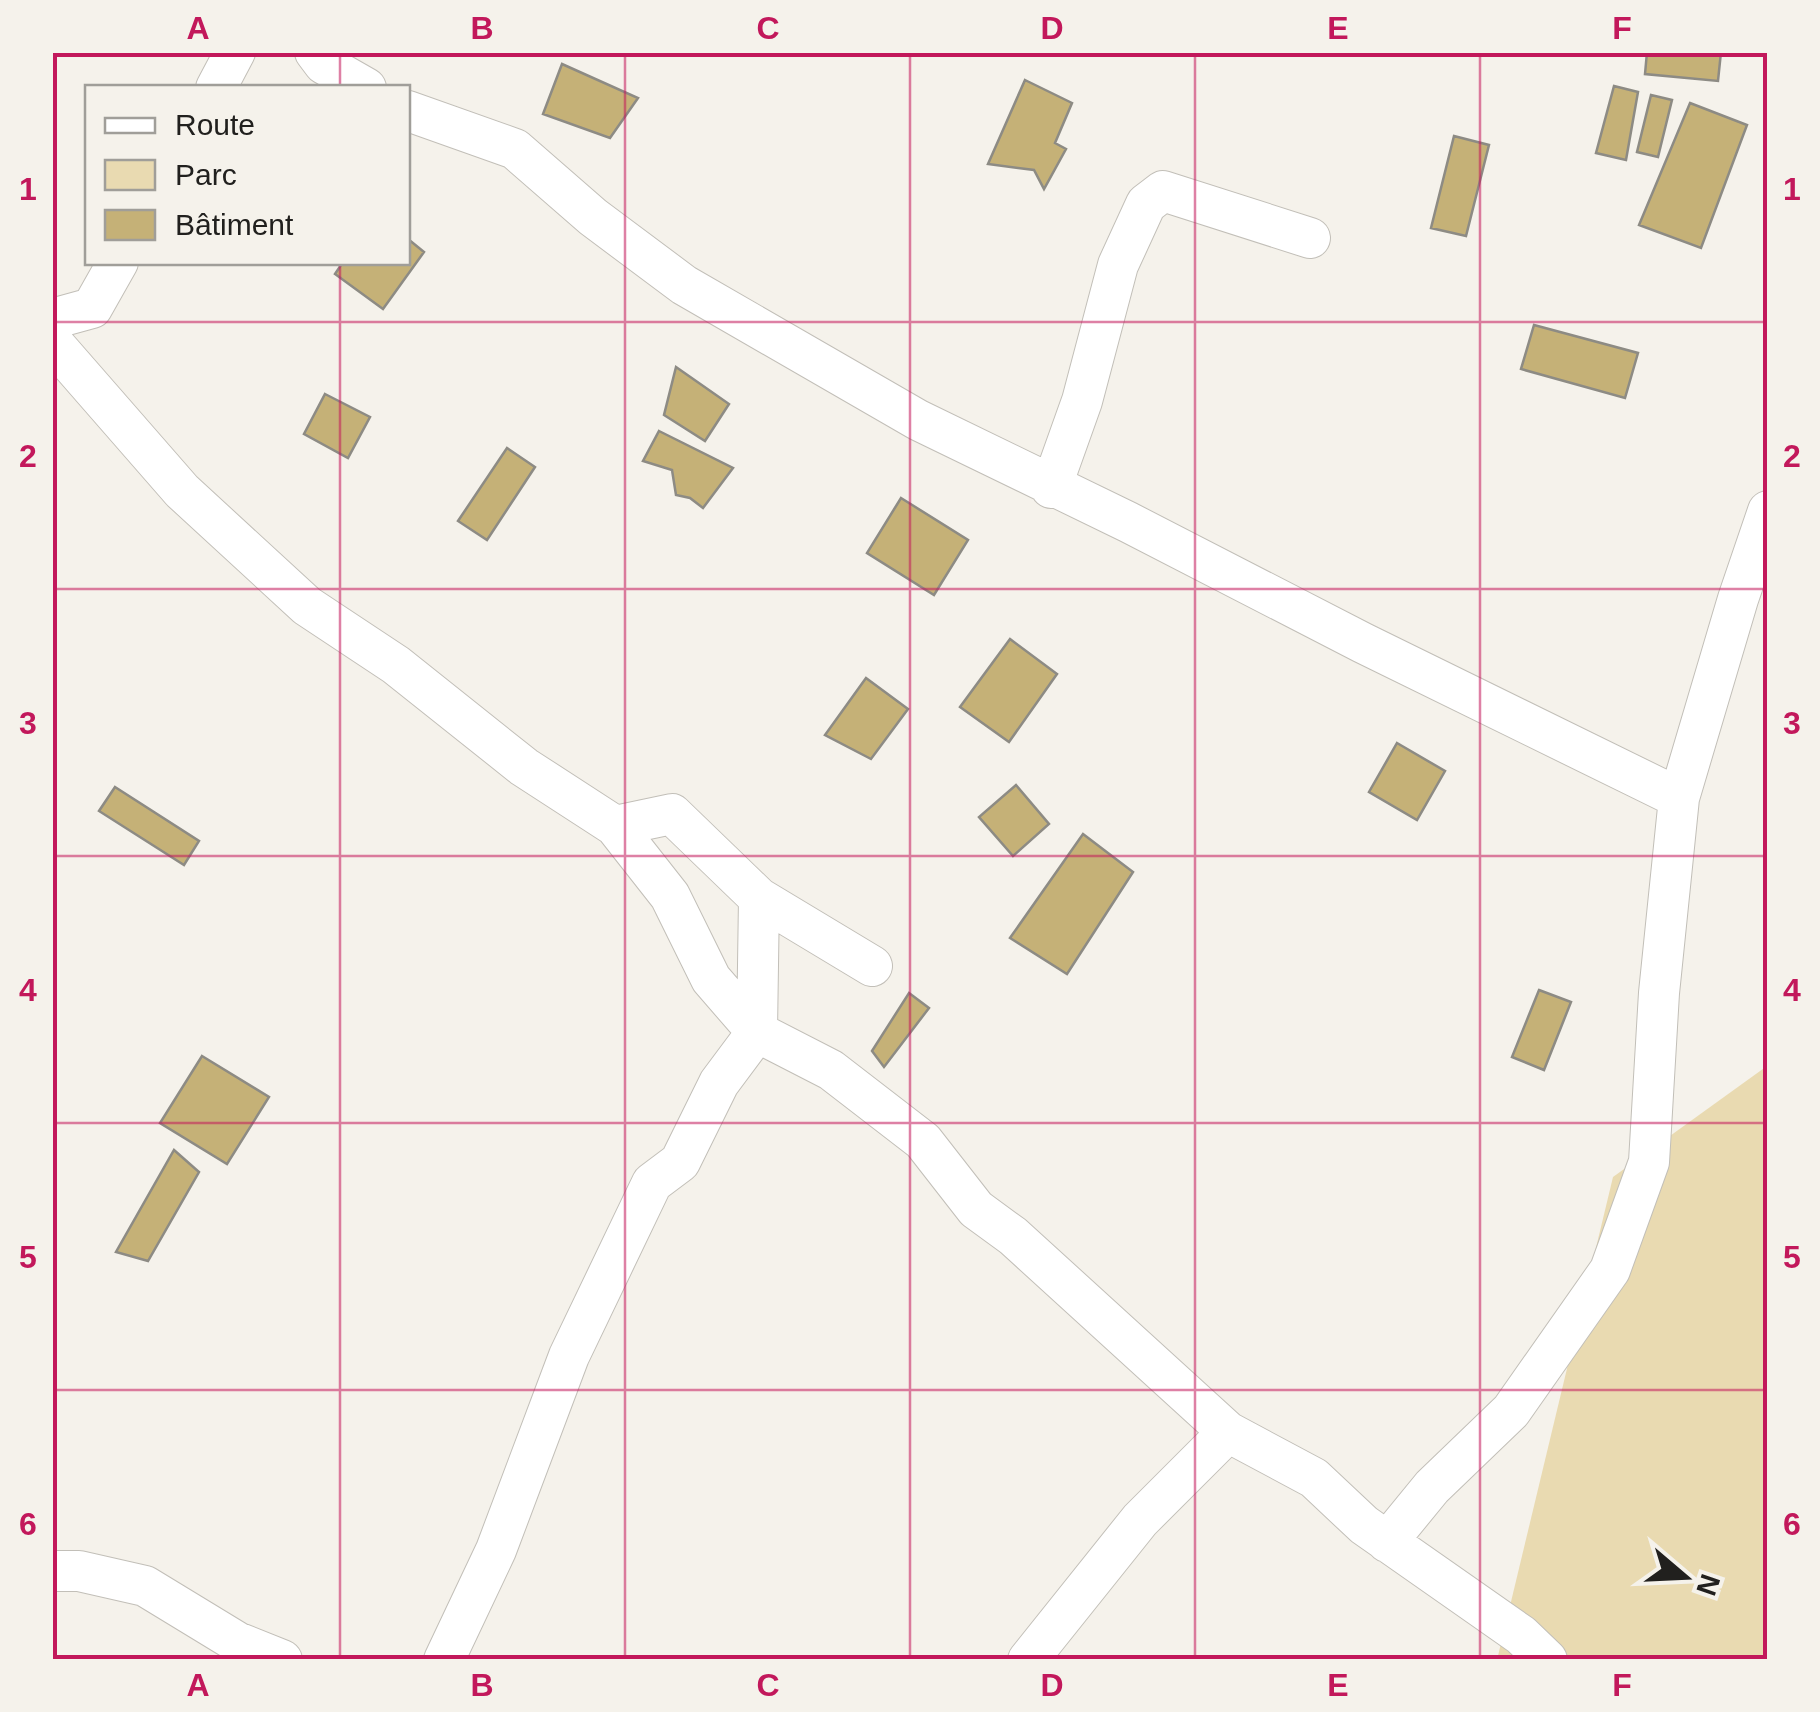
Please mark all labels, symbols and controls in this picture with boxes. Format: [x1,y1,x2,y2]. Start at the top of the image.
text: A [186,10,210,46]
text: B [470,10,494,46]
text: C [756,10,780,46]
text: D [1040,10,1064,46]
text: E [1327,10,1349,46]
text: F [1612,10,1632,46]
legend [85,85,410,265]
text: Route [175,108,255,141]
text: Parc [175,158,237,191]
text: 1 [19,171,37,207]
text: 1 [1783,171,1801,207]
text: Bâtiment [175,208,294,241]
text: 2 [19,438,37,474]
text: 2 [1783,438,1801,474]
text: 3 [19,705,37,741]
text: 3 [1783,705,1801,741]
text: 4 [19,972,37,1008]
text: 4 [1783,972,1801,1008]
text: 5 [19,1239,37,1275]
text: 5 [1783,1239,1801,1275]
text: 6 [19,1506,37,1542]
text: 6 [1783,1506,1801,1542]
north arrow [1635,1527,1735,1627]
text: N [1690,1570,1726,1600]
text: A [186,1667,210,1703]
text: B [470,1667,494,1703]
text: C [756,1667,780,1703]
text: D [1040,1667,1064,1703]
text: E [1327,1667,1349,1703]
text: F [1612,1667,1632,1703]

